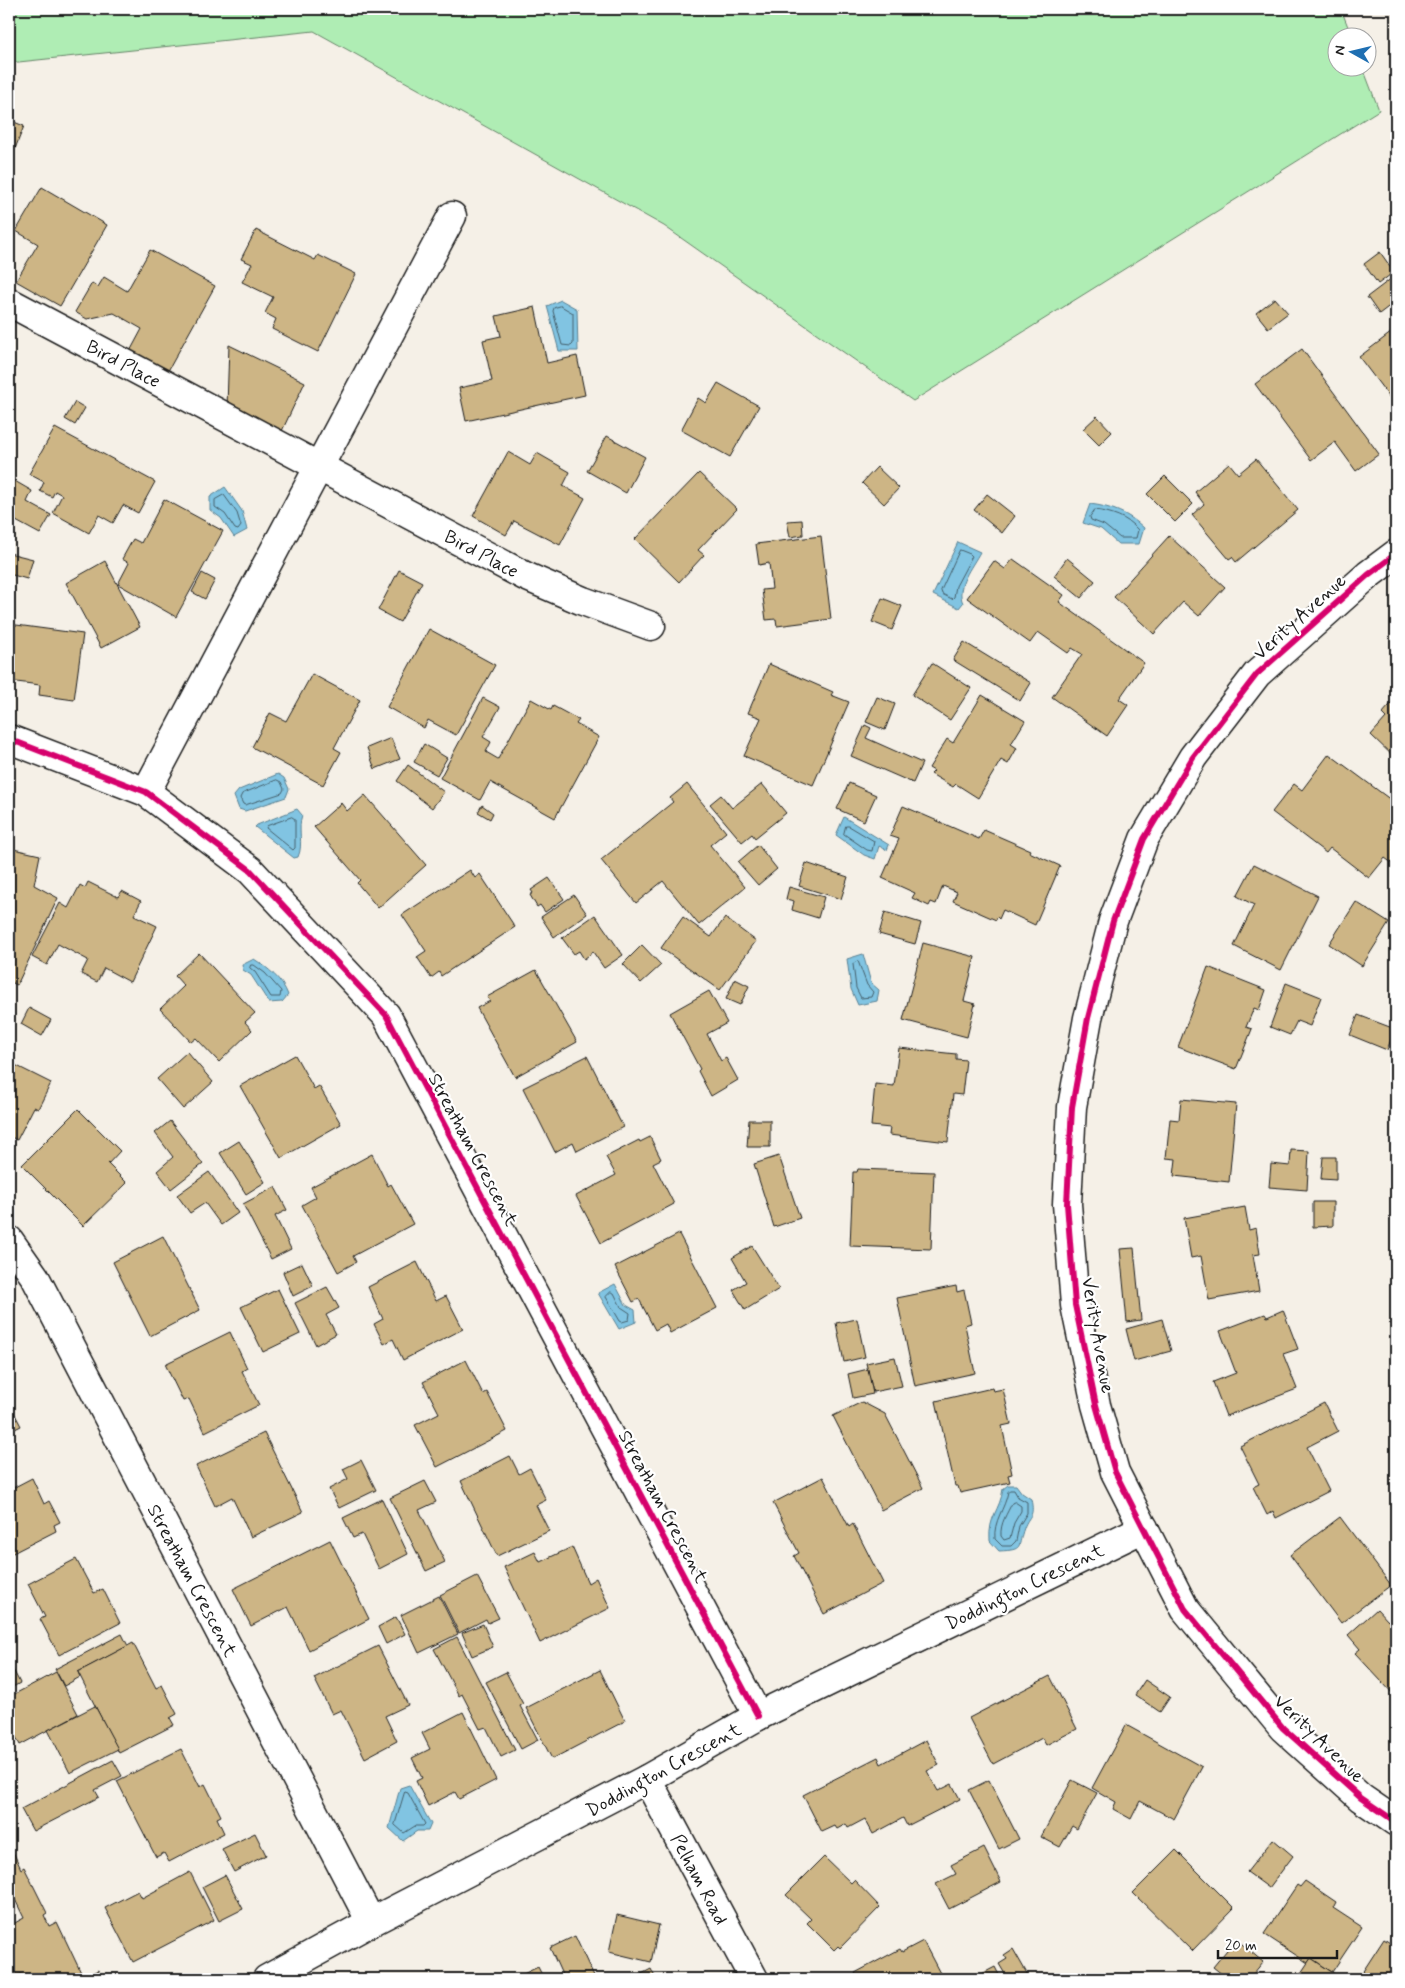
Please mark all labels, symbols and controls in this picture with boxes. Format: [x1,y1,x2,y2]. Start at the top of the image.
north arrow [1328,28,1378,78]
text: N [1331,44,1350,56]
street label: Bird Place [82,334,165,394]
street label: Bird Place [440,524,523,584]
street label: Verity Avenue [1248,569,1353,666]
street label: Streatham Crescent [422,1069,523,1230]
street label: Verity Avenue [1074,1275,1120,1395]
street label: Streatham Crescent [612,1426,713,1587]
street label: Streatham Crescent [141,1500,242,1661]
street label: Doddington Crescent [941,1538,1109,1639]
street label: Verity Avenue [1267,1689,1370,1790]
street label: Doddington Crescent [582,1717,747,1826]
street label: Pelham Road [664,1830,733,1929]
scale bar [1218,1928,1336,1960]
text: 20 m [1225,1936,1257,1956]

